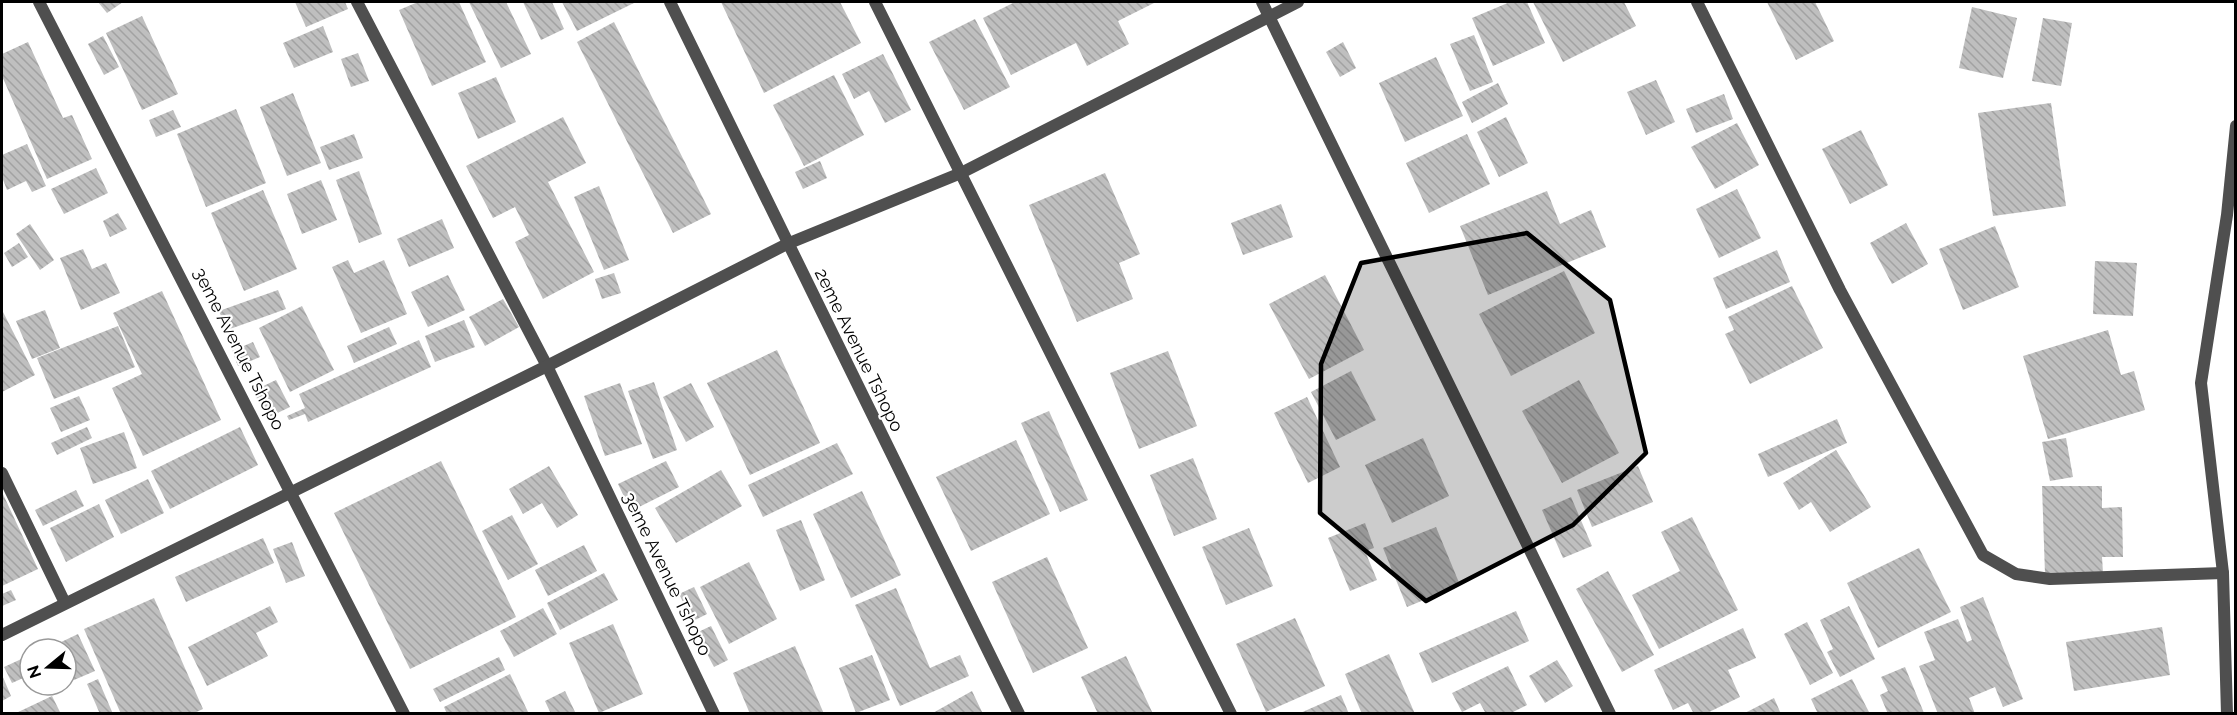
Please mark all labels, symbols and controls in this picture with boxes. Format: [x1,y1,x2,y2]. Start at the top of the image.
street label: 3eme Avenue Tshopo [189,264,290,434]
street label: 2eme Avenue Tshopo [811,265,908,435]
street label: 3eme Avenue Tshopo [619,489,716,659]
north arrow [18,637,78,697]
text: N [23,663,45,681]

